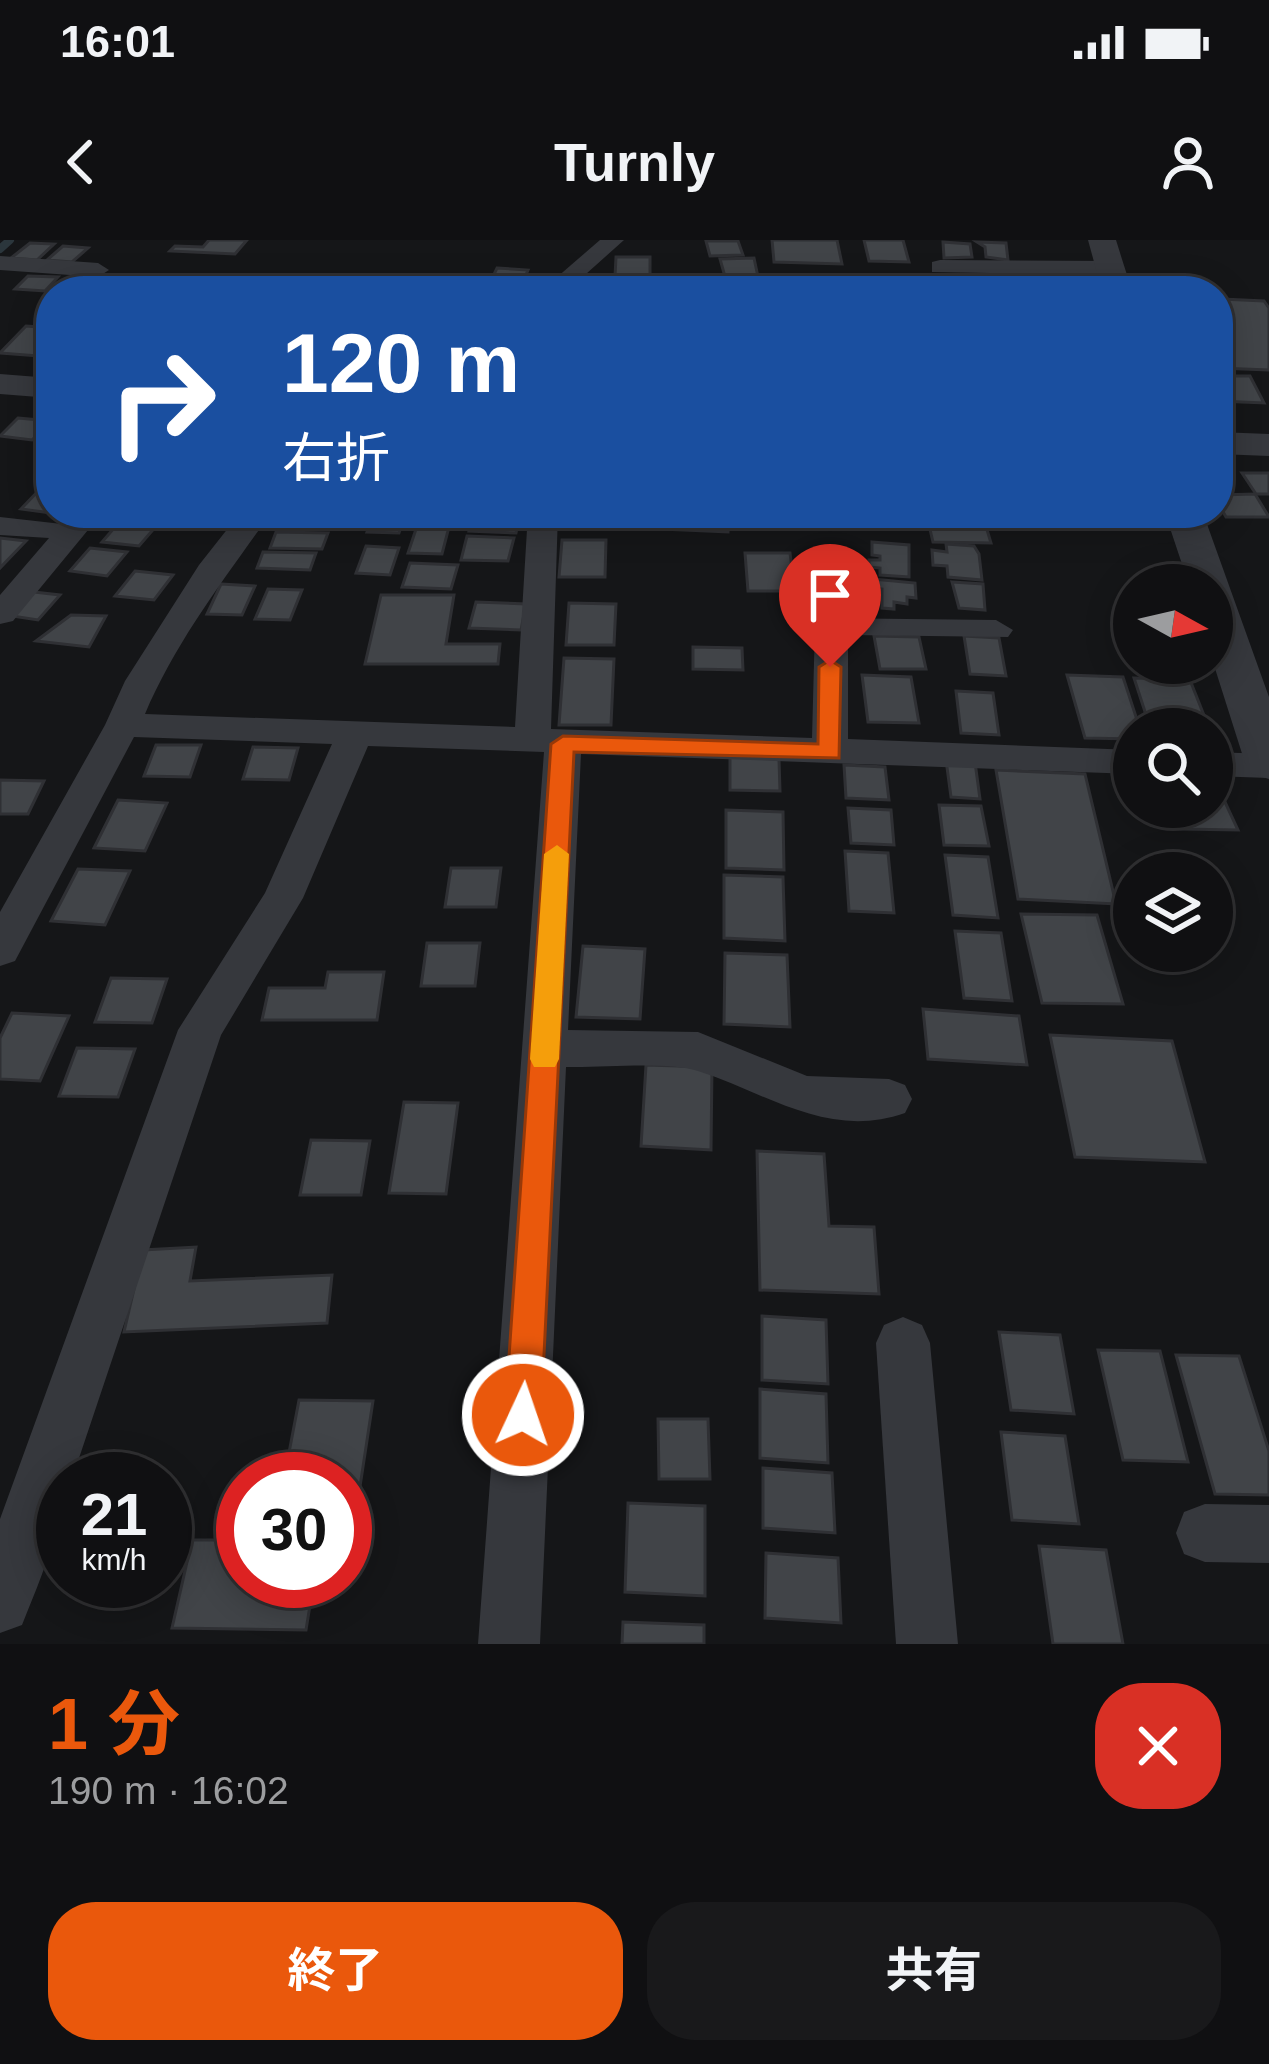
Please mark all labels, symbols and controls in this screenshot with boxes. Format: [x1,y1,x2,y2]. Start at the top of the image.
text: 16:01 [60,16,175,67]
icon: back [48,129,114,195]
icon: person [1155,129,1221,195]
text: Turnly [554,132,715,192]
text: 120 m [282,316,520,410]
icon: right [84,324,240,480]
text: 右折 [282,428,390,488]
pin [779,544,881,667]
icon: arrive [797,562,863,628]
north arrow [1113,564,1233,684]
map controls [1113,564,1233,972]
button: search [1113,708,1233,828]
button: layers [1113,852,1233,972]
position arrow [460,1352,586,1478]
speed limit sign: 30 [216,1452,372,1608]
text: 21 [81,1481,147,1548]
text: km/h [81,1543,147,1576]
button: close [1095,1683,1221,1809]
text: 1 分 [48,1684,180,1764]
text: 190 m · 16:02 [48,1769,289,1812]
button: 終了 [48,1902,623,2040]
button: 共有 [647,1902,1221,2040]

